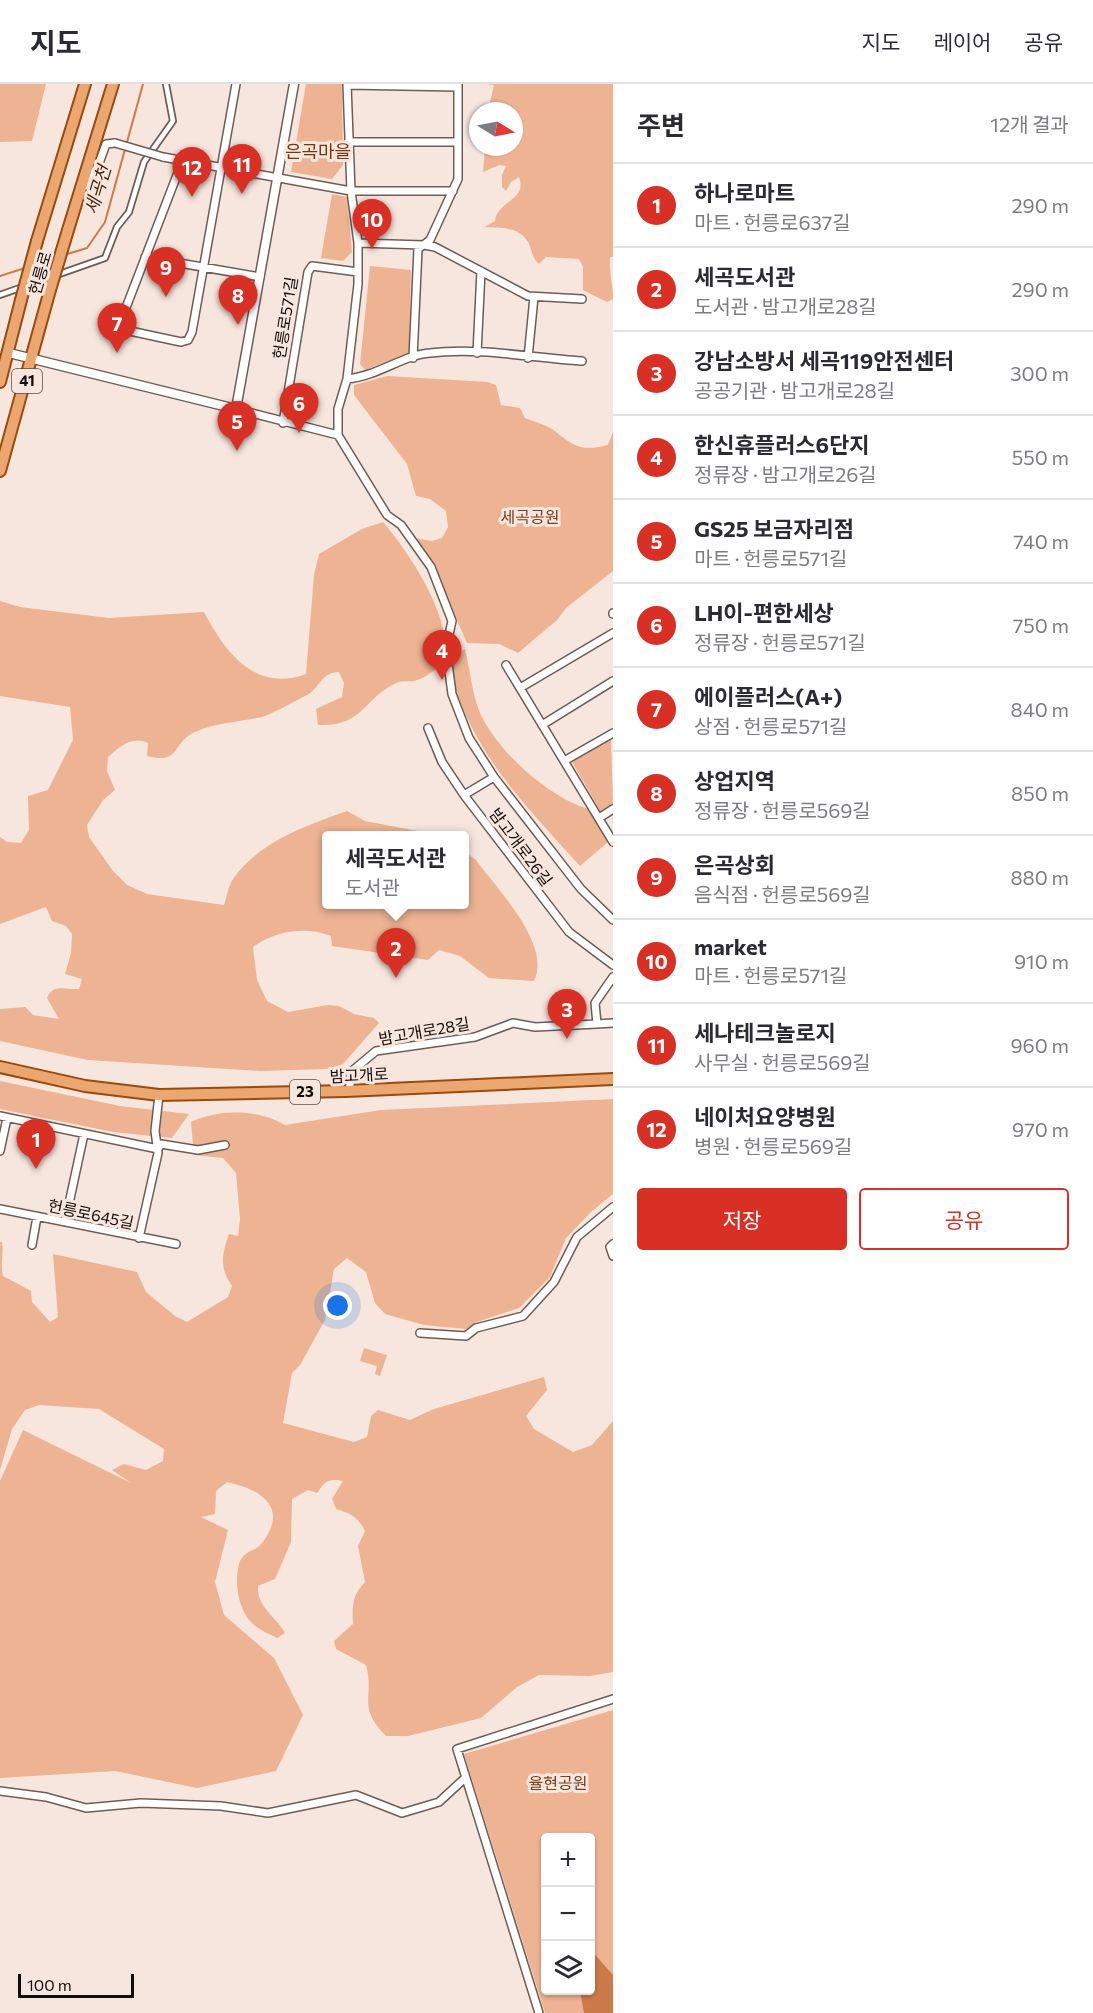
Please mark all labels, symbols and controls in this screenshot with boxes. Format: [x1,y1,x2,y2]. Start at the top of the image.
text: 지도 [30,25,82,59]
text: 지도 [862,29,900,54]
text: 레이어 [933,29,991,54]
text: 공유 [1024,29,1063,54]
north arrow [469,102,523,156]
text: 주변 [637,109,685,140]
text: 12개 결과 [990,112,1069,136]
district label: 은곡마을 [285,140,351,162]
pin: 11 [222,144,262,194]
pin: 12 [172,147,212,197]
water label: 세곡천 [79,160,116,217]
text: 하나로마트 [694,179,795,206]
text: 1 [652,193,661,217]
text: 290 m [1011,193,1069,217]
pin: 10 [352,200,392,249]
text: 마트 · 헌릉로637길 [694,210,851,234]
pin: 9 [146,248,186,297]
street label: 헌릉로 [24,249,55,297]
text: 세곡도서관 [694,263,795,290]
street label: 헌릉로571길 [269,275,300,361]
pin: 8 [218,276,258,325]
text: 2 [651,277,662,301]
text: 290 m [1011,277,1069,301]
text: 도서관 · 밤고개로28길 [694,294,877,318]
pin: 7 [98,304,136,353]
text: 강남소방서 세곡119안전센터 [694,347,954,374]
text: 3 [651,361,662,385]
text: 300 m [1010,361,1069,385]
road number: 41 [12,369,42,393]
text: 공공기관 · 밤고개로28길 [694,378,895,402]
pin: 6 [280,384,318,433]
pin: 5 [218,402,256,451]
text: 한신휴플러스6단지 [694,431,870,458]
text: 4 [650,445,663,469]
text: 550 m [1012,445,1069,469]
text: 정류장 · 밤고개로26길 [694,462,877,486]
park label: 세곡공원 [501,507,559,526]
text: GS25 보금자리점 [694,515,854,542]
text: 5 [651,529,662,553]
text: 740 m [1013,529,1069,553]
text: 마트 · 헌릉로571길 [694,546,847,570]
text: LH이-편한세상 [694,599,834,626]
text: 6 [650,613,663,637]
text: 750 m [1013,613,1069,637]
pin: 4 [422,630,462,680]
text: 정류장 · 헌릉로571길 [694,630,866,654]
text: 에이플러스(A+) [694,683,842,710]
text: 7 [651,697,662,721]
text: 840 m [1011,697,1069,721]
text: 상점 · 헌릉로571길 [694,714,847,738]
text: 상업지역 [694,767,775,794]
text: 8 [650,781,663,805]
text: 850 m [1011,781,1069,805]
text: 정류장 · 헌릉로569길 [694,798,871,822]
street label: 밤고개로26길 [486,804,557,889]
popup [322,831,469,909]
text: 세곡도서관 [345,844,446,871]
text: 은곡상회 [694,851,775,878]
text: 9 [650,865,663,889]
text: 880 m [1010,865,1069,889]
text: 도서관 [345,875,400,899]
text: 음식점 · 헌릉로569길 [694,882,871,906]
pin: 2 [376,928,416,978]
text: market [694,933,767,960]
text: 10 [645,949,668,973]
text: 910 m [1014,949,1069,973]
text: 마트 · 헌릉로571길 [694,963,847,987]
pin: 3 [548,990,586,1039]
street label: 밤고개로28길 [377,1013,471,1048]
text: 세나테크놀로지 [694,1019,836,1046]
text: 11 [647,1033,666,1057]
text: 960 m [1010,1033,1069,1057]
text: 사무실 · 헌릉로569길 [694,1050,871,1074]
street label: 밤고개로 [329,1063,389,1086]
road number: 23 [290,1080,320,1104]
text: 네이처요양병원 [694,1103,836,1130]
text: 12 [646,1117,667,1141]
text: 970 m [1012,1117,1069,1141]
pin: 1 [16,1120,56,1169]
text: 병원 · 헌릉로569길 [694,1134,852,1158]
button: 저장 [637,1188,847,1250]
button: 공유 [859,1188,1069,1250]
street label: 헌릉로645길 [46,1195,136,1232]
your location [323,1291,352,1320]
park label: 율현공원 [529,1773,587,1792]
map controls [541,1833,595,1995]
button: + [541,1833,595,1887]
button: − [541,1887,595,1941]
button: layers [541,1941,595,1995]
scale bar [18,1971,134,1998]
text: 100 m [27,1975,72,1994]

